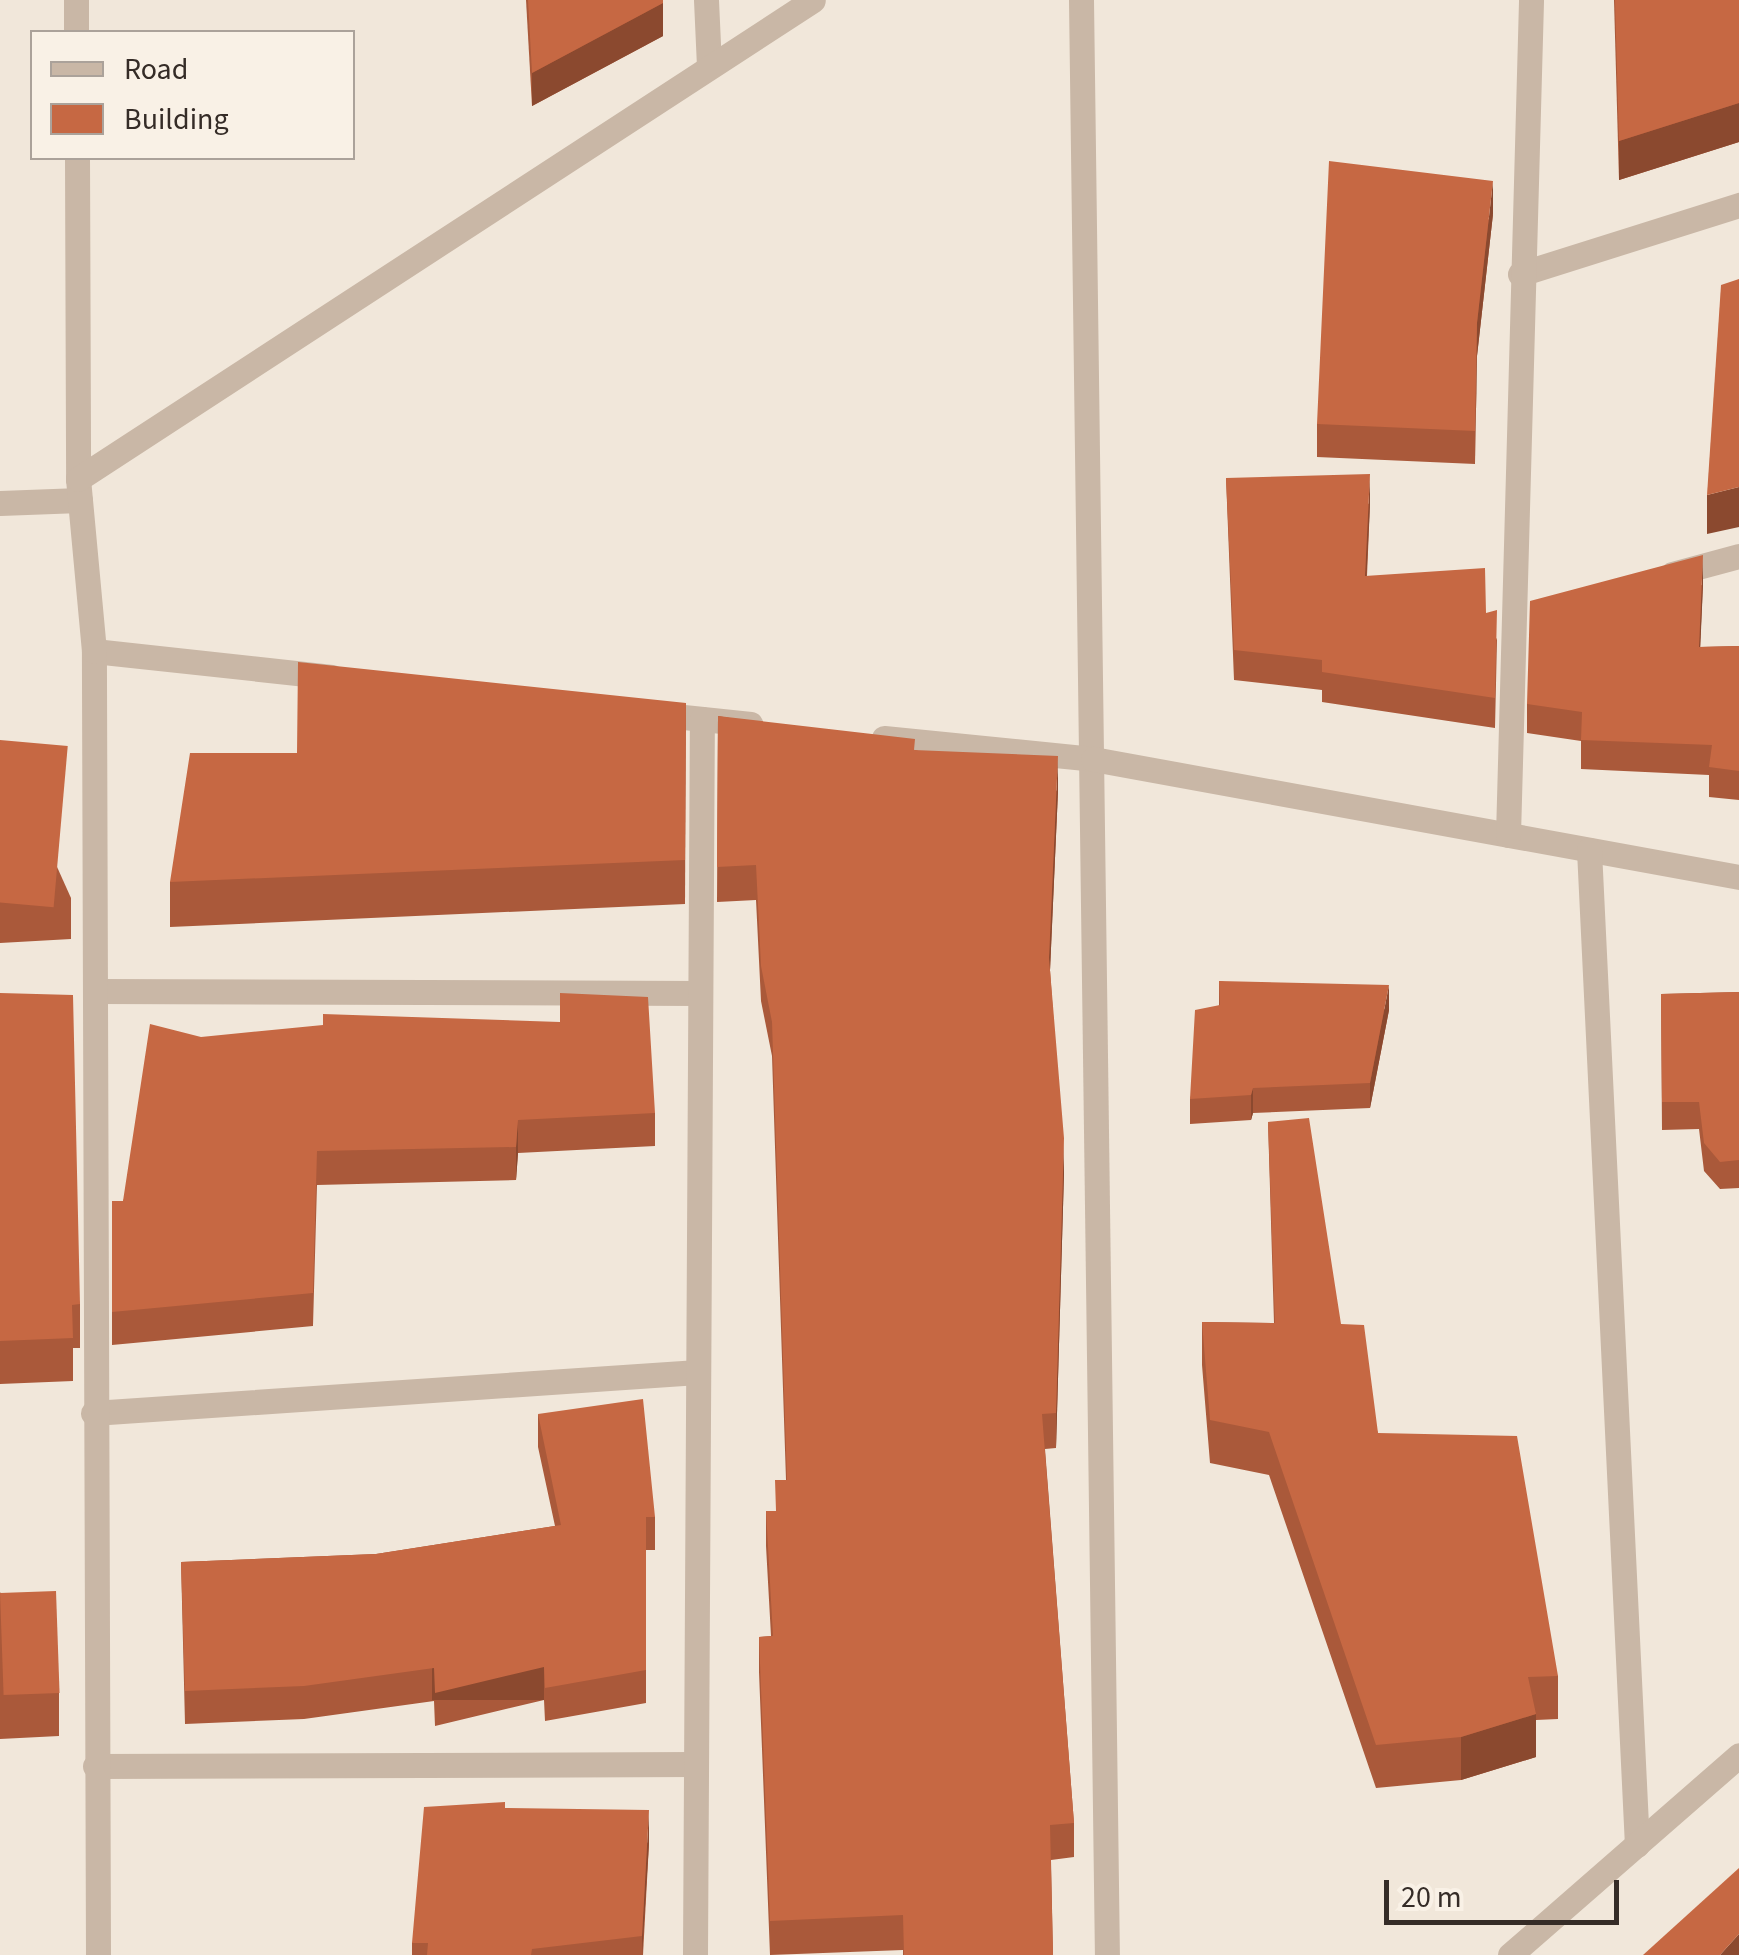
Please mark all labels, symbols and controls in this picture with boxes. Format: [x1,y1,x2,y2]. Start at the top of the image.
legend [30,30,355,160]
text: Road [124,48,188,91]
text: Building [124,98,229,141]
scale bar [1389,1860,1624,1922]
text: 20 m [1401,1876,1462,1919]

